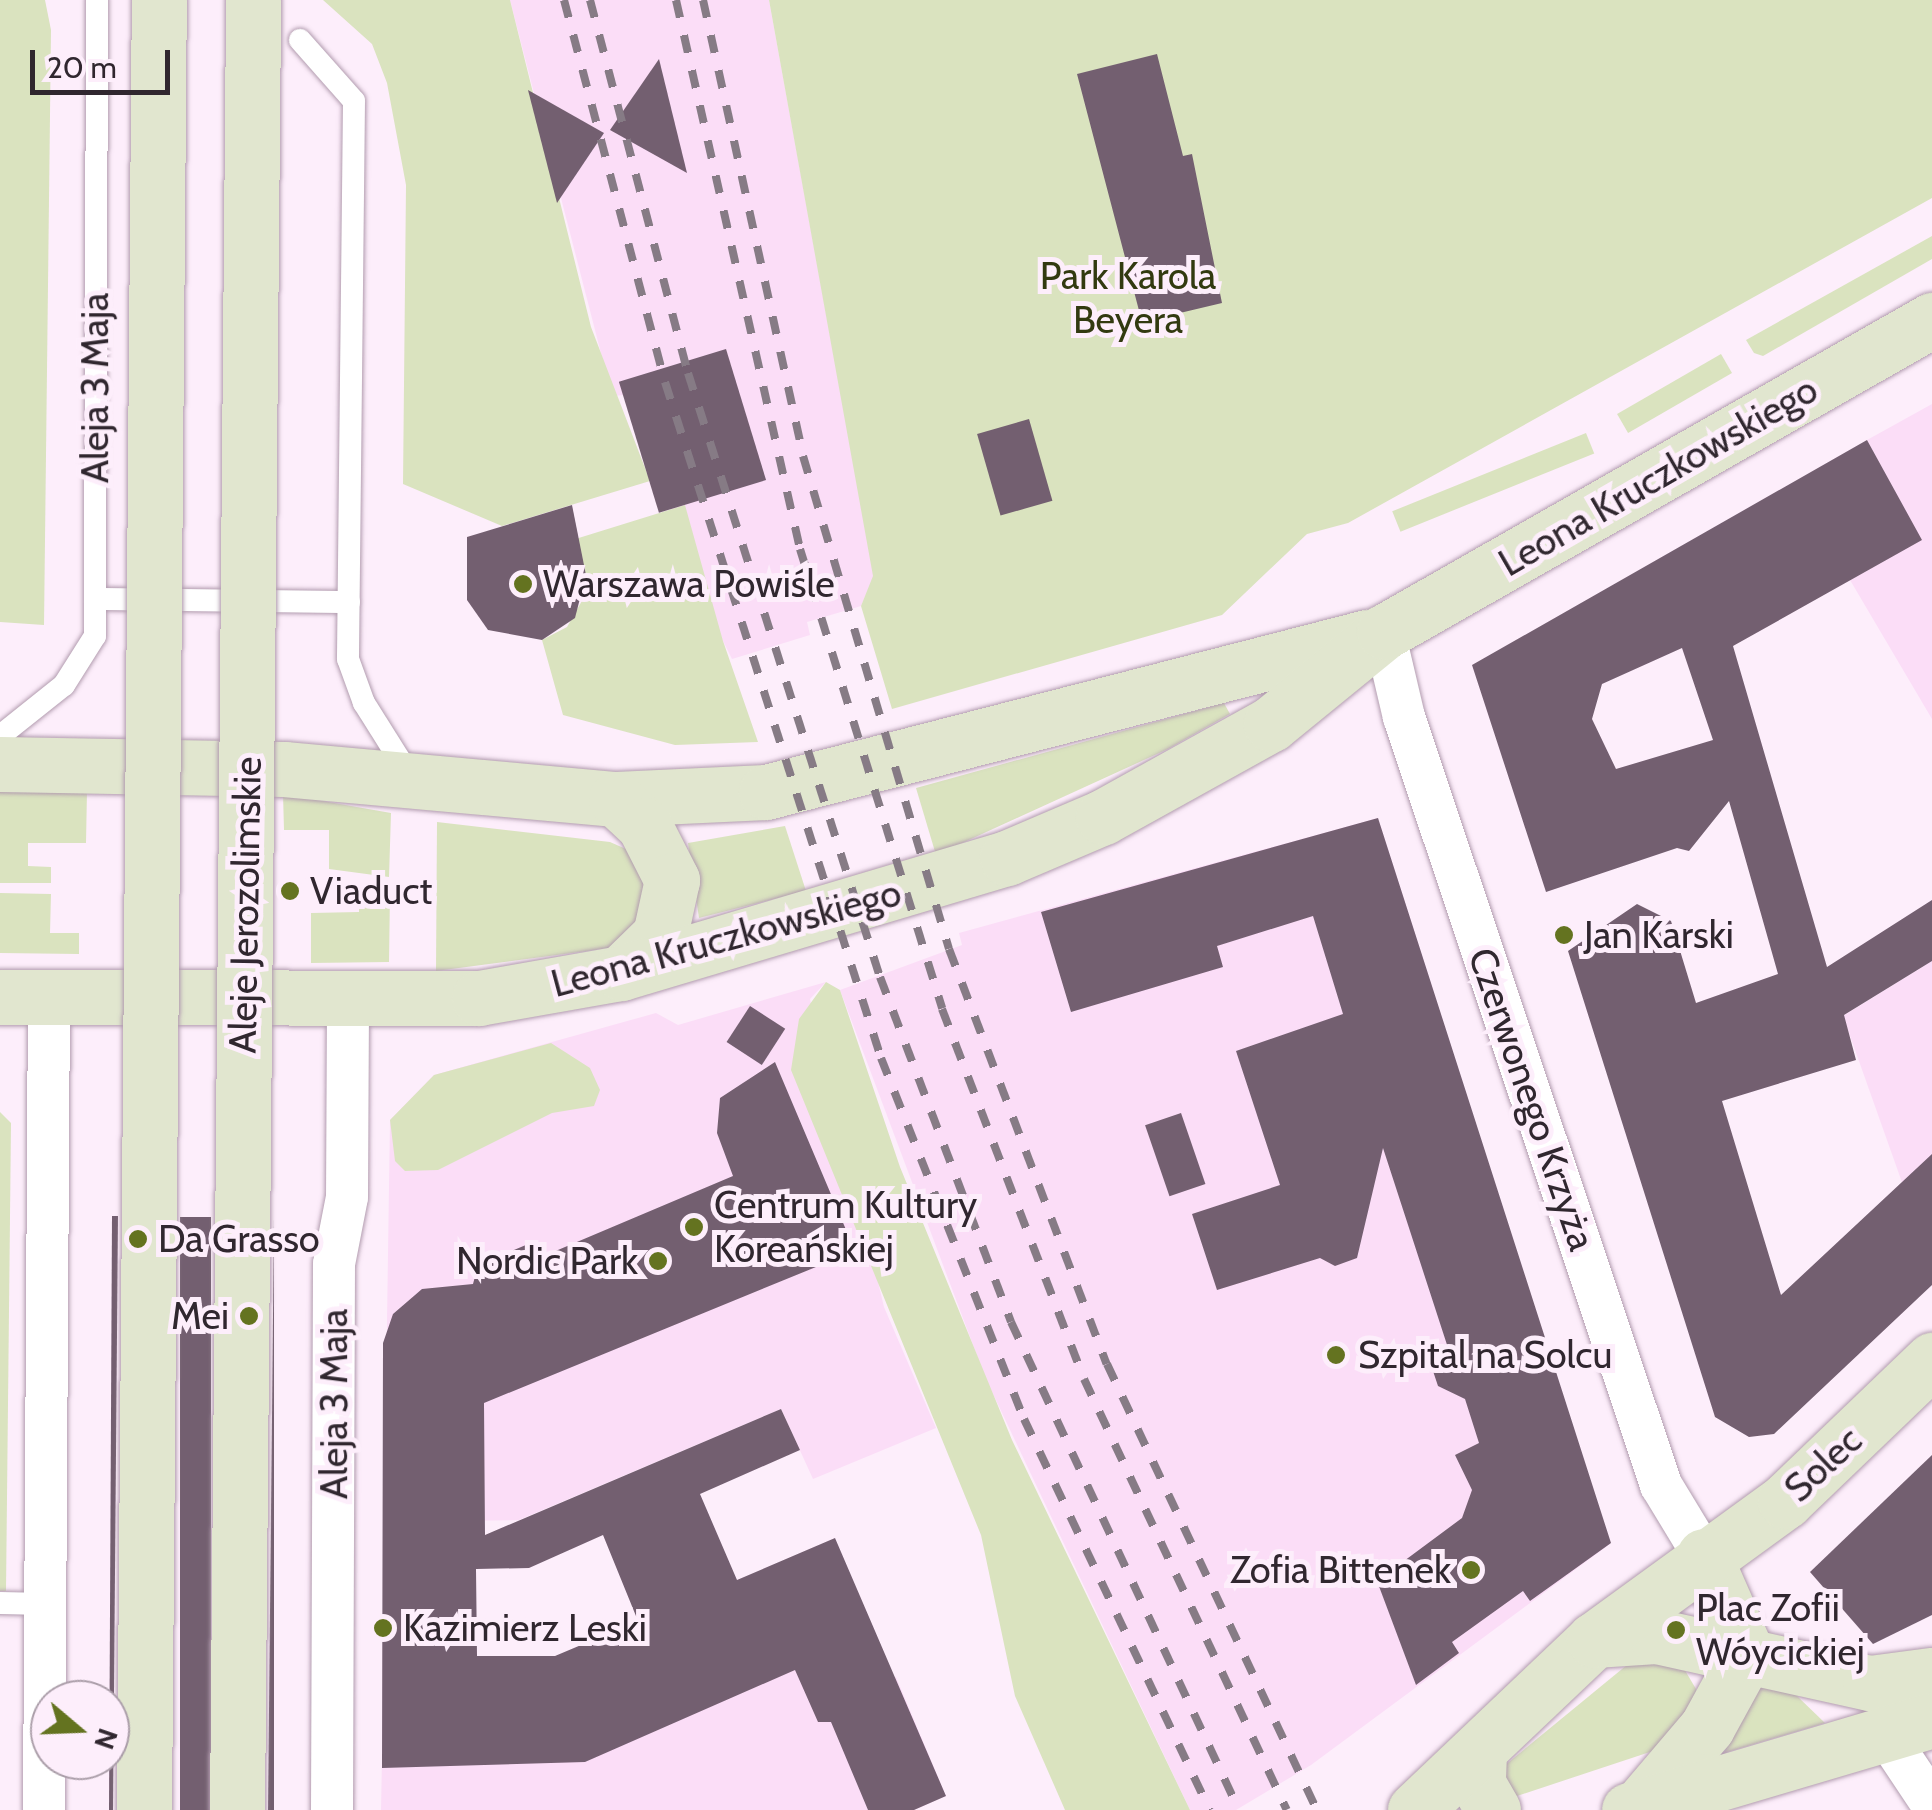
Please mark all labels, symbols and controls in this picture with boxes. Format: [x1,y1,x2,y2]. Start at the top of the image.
scale bar [35,30,175,92]
text: 20 m [47,49,117,86]
park label: Park Karola Beyera [1040,253,1216,342]
street label: Aleja 3 Maja [72,293,118,483]
street label: Leona Kruczkowskiego [1491,366,1825,586]
place label: Warszawa Powiśle [543,561,835,607]
marker: Warszawa Powiśle [512,573,534,595]
street label: Aleje Jerozolimskie [220,756,270,1054]
place label: Viaduct [310,868,432,914]
street label: Leona Kruczkowskiego [546,869,906,1007]
marker: Viaduct [279,880,301,902]
place label: Jan Karski [1584,912,1734,958]
marker: Jan Karski [1553,924,1575,946]
street label: Czerwonego Krzyża [1459,942,1605,1256]
place label: Centrum Kultury Koreańskiej [714,1182,977,1272]
place label: Da Grasso [158,1216,320,1262]
marker: Centrum Kultury Koreańskiej [683,1216,705,1238]
marker: Da Grasso [127,1228,149,1250]
place label: Nordic Park [456,1238,638,1284]
marker: Nordic Park [647,1250,669,1272]
place label: Mei [171,1293,229,1339]
marker: Mei [238,1305,260,1327]
street label: Aleja 3 Maja [311,1309,357,1499]
place label: Szpital na Solcu [1358,1332,1612,1378]
marker: Szpital na Solcu [1323,1342,1349,1368]
street label: Solec [1775,1417,1871,1511]
place label: Zofia Bittenek [1230,1547,1451,1593]
marker: Zofia Bittenek [1460,1559,1482,1581]
place label: Plac Zofii Wóycickiej [1696,1585,1865,1675]
place label: Kazimierz Leski [403,1605,647,1651]
marker: Kazimierz Leski [372,1617,394,1639]
marker: Plac Zofii Wóycickiej [1665,1619,1687,1641]
north arrow [30,1680,130,1780]
text: N [87,1724,126,1754]

